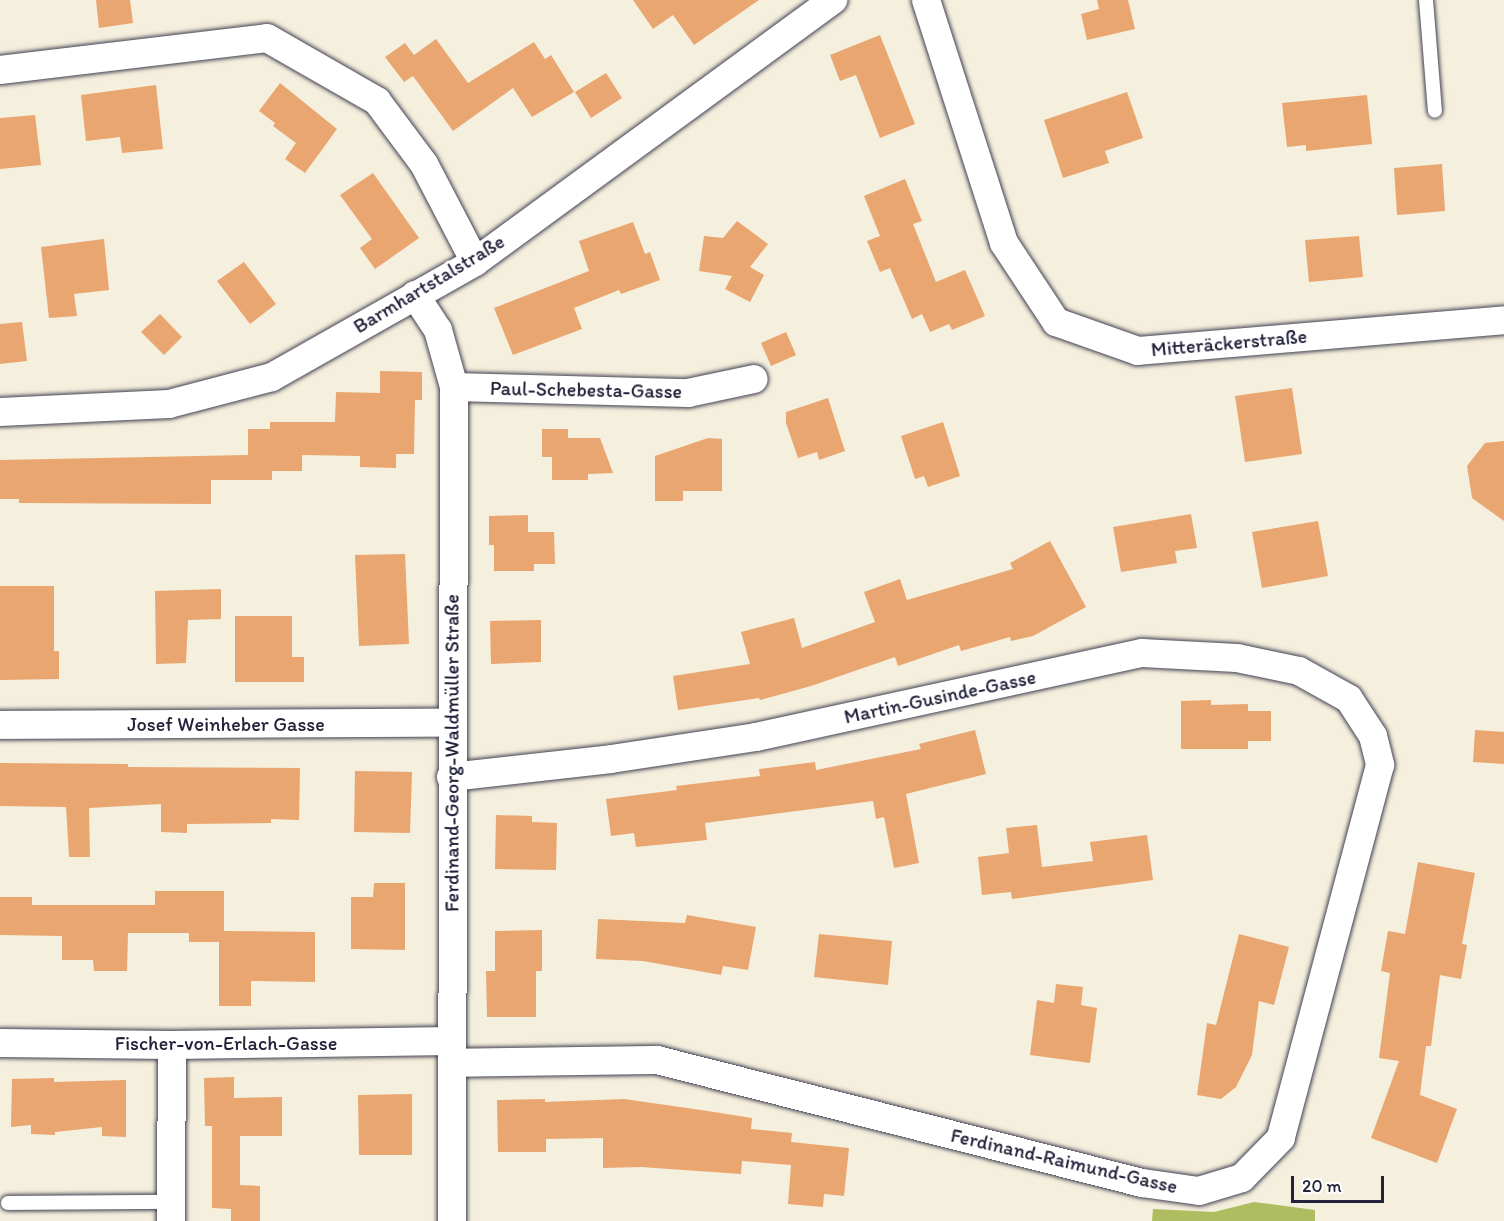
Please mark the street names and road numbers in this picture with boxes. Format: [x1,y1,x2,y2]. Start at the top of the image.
street label: Barmhartstalstraße [349,229,509,339]
street label: Mitteräckerstraße [1150,324,1308,362]
street label: Paul-Schebesta-Gasse [490,376,682,404]
street label: Ferdinand-Georg-Waldmüller Straße [440,594,464,912]
street label: Martin-Gusinde-Gasse [842,665,1038,729]
street label: Josef Weinheber Gasse [128,712,324,736]
street label: Fischer-von-Erlach-Gasse [115,1031,337,1055]
street label: Ferdinand-Raimund-Gasse [948,1123,1180,1199]

